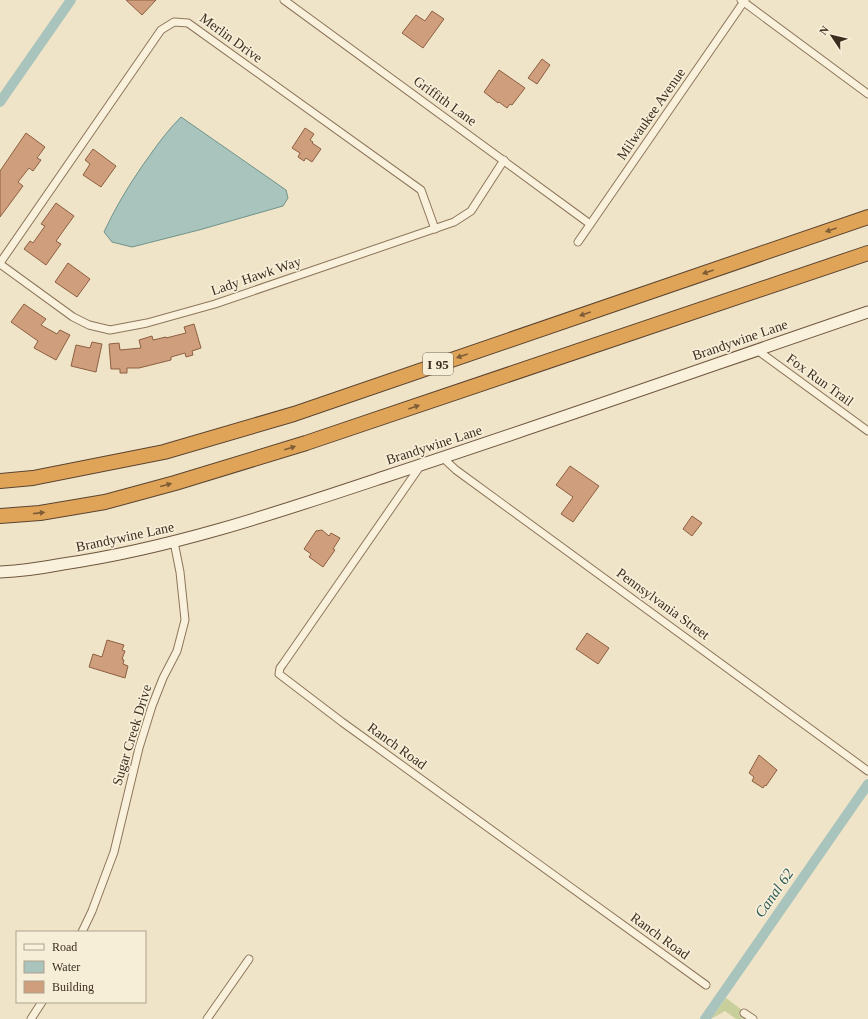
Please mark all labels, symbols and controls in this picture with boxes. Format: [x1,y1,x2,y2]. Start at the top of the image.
street label: Merlin Drive [197,10,265,66]
north arrow [812,16,852,56]
text: N [817,24,831,37]
street label: Milwaukee Avenue [614,65,688,163]
street label: Griffith Lane [411,73,479,129]
one-way arrow [825,227,837,233]
street label: Lady Hawk Way [209,254,303,298]
one-way arrow [702,269,714,275]
one-way arrow [579,311,591,317]
street label: Brandywine Lane [690,317,790,363]
street label: Fox Run Trail [784,351,856,409]
road number: I 95 [423,353,453,375]
one-way arrow [456,353,468,359]
one-way arrow [408,404,420,410]
street label: Brandywine Lane [384,422,484,468]
one-way arrow [285,445,297,451]
one-way arrow [160,482,172,488]
one-way arrow [33,509,45,516]
street label: Brandywine Lane [75,519,175,555]
street label: Pennsylvania Street [614,565,712,643]
street label: Sugar Creek Drive [109,683,155,787]
street label: Ranch Road [365,720,429,772]
water label: Canal 62 [752,865,797,920]
street label: Ranch Road [628,910,692,962]
legend [16,931,146,1003]
text: Road [52,940,77,954]
text: Water [52,960,80,974]
text: Building [52,980,94,994]

